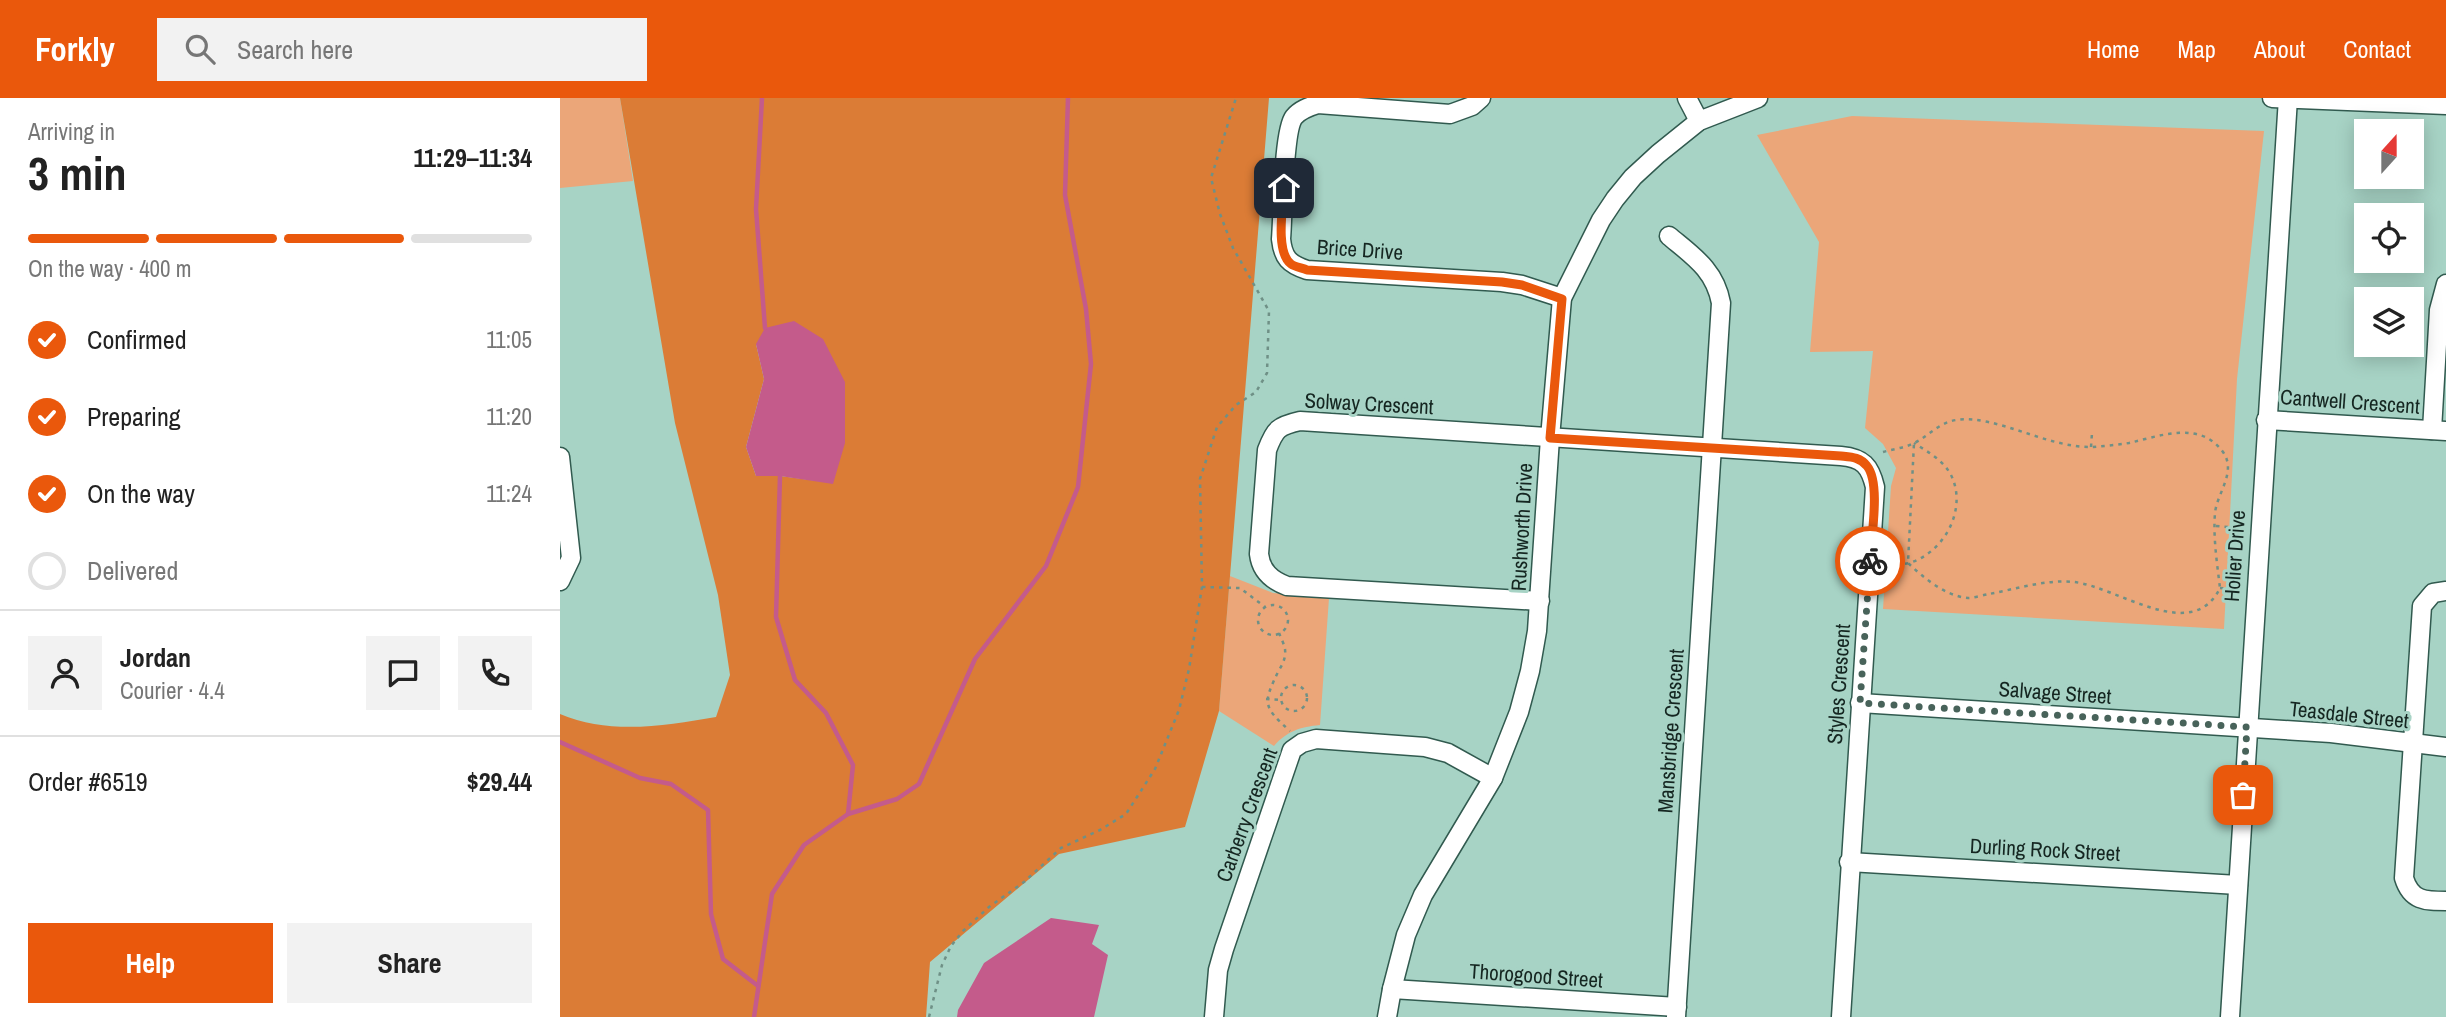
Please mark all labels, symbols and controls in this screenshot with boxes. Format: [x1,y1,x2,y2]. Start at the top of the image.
search box [157,18,647,81]
text: Forkly [35,27,115,71]
icon: search [181,30,219,68]
text: Search here [237,32,353,67]
text: Home [2087,33,2139,65]
text: Map [2177,33,2216,65]
text: About [2254,33,2305,65]
text: Contact [2343,33,2411,65]
text: Arriving in [28,116,115,147]
north arrow [2354,119,2424,189]
map controls [2354,119,2424,357]
text: 11:29–11:34 [413,140,532,175]
text: 3 min [28,142,127,204]
pin [1254,158,1314,218]
icon: home [1265,169,1303,207]
button: locate [2354,203,2424,273]
street label: Brice Drive [1316,232,1404,267]
text: On the way · 400 m [28,253,192,284]
button: layers [2354,287,2424,357]
icon: check [28,321,66,359]
text: Confirmed [87,322,187,357]
text: 11:05 [486,324,532,355]
street label: Cantwell Crescent [2279,382,2421,421]
street label: Solway Crescent [1304,386,1434,421]
icon: check [28,398,66,436]
text: Preparing [87,399,181,434]
text: 11:20 [486,401,532,432]
street label: Rushworth Drive [1504,462,1539,592]
icon: check [28,475,66,513]
text: On the way [87,476,195,511]
text: 11:24 [486,478,532,509]
street label: Holier Drive [2217,509,2252,603]
courier [1835,526,1905,596]
icon: bike [1851,542,1889,580]
text: Delivered [87,553,178,588]
street label: Styles Crescent [1820,623,1857,745]
button: person [28,636,102,710]
button: chat [366,636,440,710]
button: phone [458,636,532,710]
text: Jordan [120,640,191,675]
street label: Mansbridge Crescent [1650,648,1691,814]
street label: Salvage Street [1998,674,2113,711]
text: Courier · 4.4 [120,675,225,706]
street label: Teasdale Street [2288,694,2410,735]
street label: Carberry Crescent [1209,744,1284,886]
text: Order #6519 [28,764,148,799]
text: $29.44 [467,764,532,799]
pin [2213,765,2273,825]
icon: bag [2224,776,2262,814]
street label: Durling Rock Street [1969,831,2121,868]
button: Help [28,923,273,1003]
button: Share [287,923,532,1003]
street label: Thorogood Street [1468,956,1604,995]

